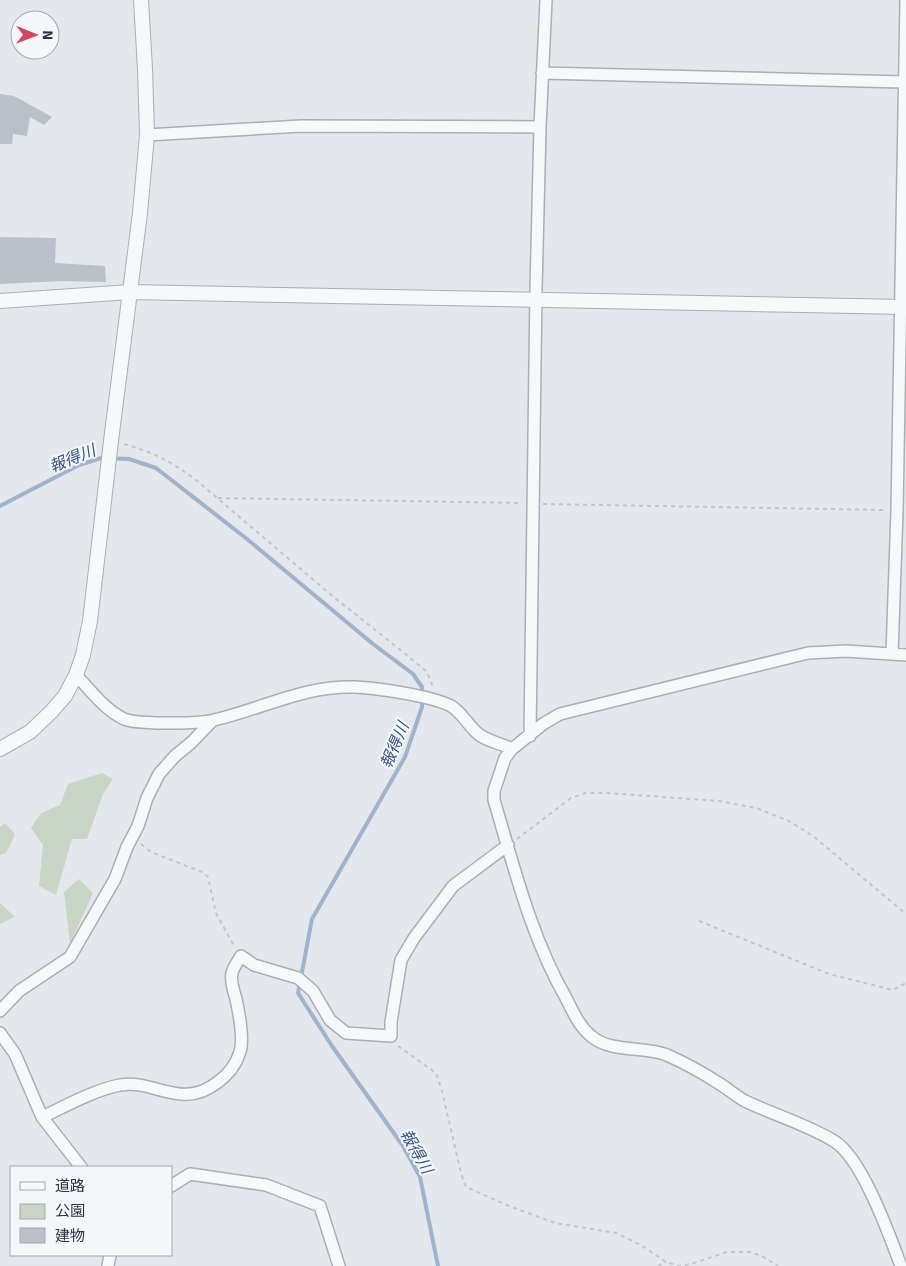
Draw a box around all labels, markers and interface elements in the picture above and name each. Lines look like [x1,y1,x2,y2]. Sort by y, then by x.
north arrow [10,10,60,60]
text: N [39,30,56,40]
water label: 報得川 [46,440,100,477]
water label: 報得川 [376,718,414,771]
water label: 報得川 [396,1126,437,1179]
legend [10,1166,172,1256]
text: 道路 [55,1177,85,1195]
text: 公園 [55,1202,85,1220]
text: 建物 [55,1227,85,1245]

